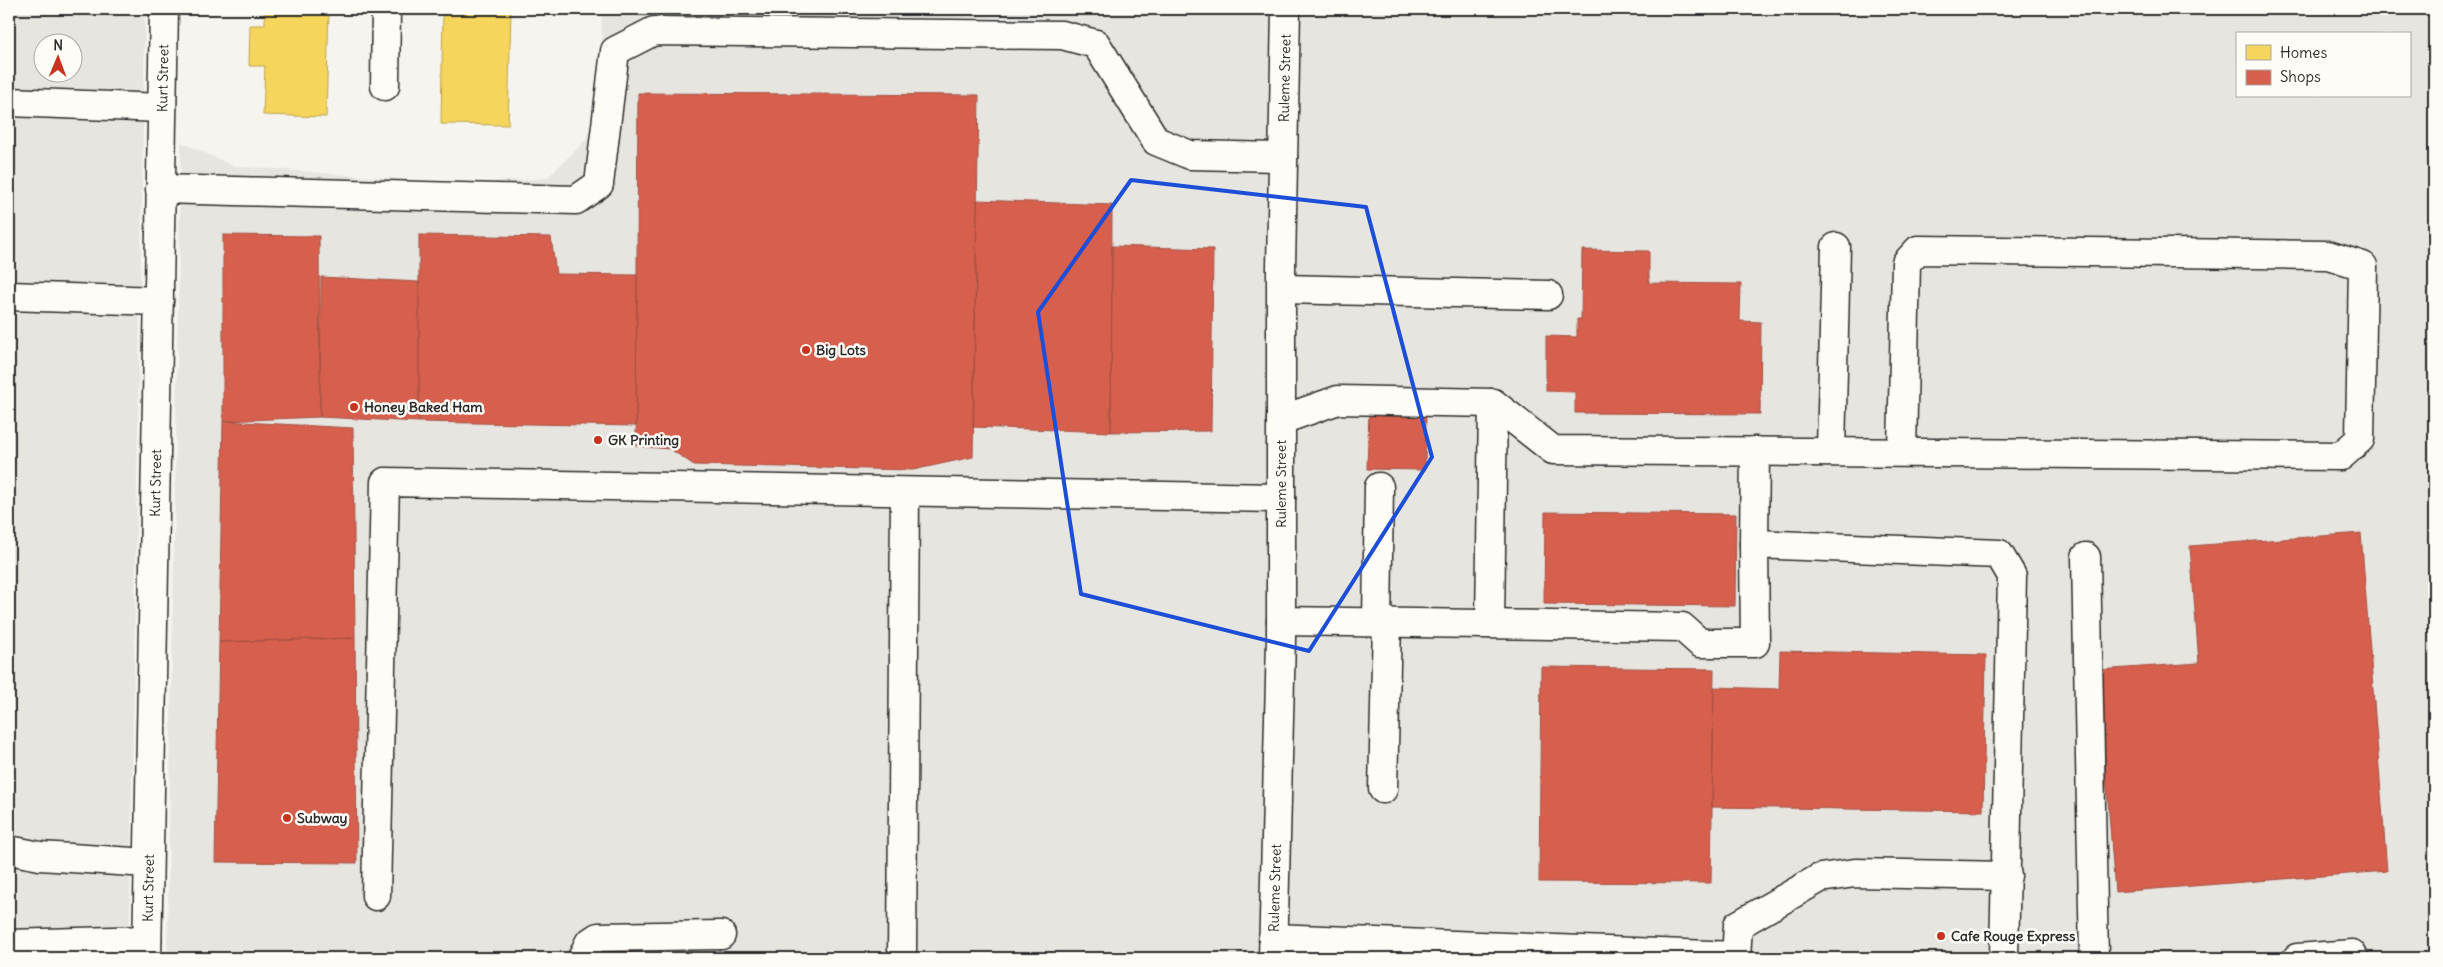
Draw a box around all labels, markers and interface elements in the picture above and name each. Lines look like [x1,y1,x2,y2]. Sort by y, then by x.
north arrow [32,32,82,82]
legend [2236,32,2410,98]
street label: Ruleme Street [1275,34,1295,122]
text: N [53,36,63,54]
text: Homes [2280,43,2327,62]
street label: Kurt Street [153,44,172,112]
text: Shops [2280,67,2321,86]
place label: Big Lots [816,341,866,359]
marker: Big Lots [800,344,812,356]
place label: Honey Baked Ham [364,398,483,416]
marker: Honey Baked Ham [348,401,360,413]
place label: GK Printing [608,431,679,449]
marker: GK Printing [592,434,604,446]
street label: Ruleme Street [1272,440,1290,528]
street label: Kurt Street [146,449,165,517]
place label: Subway [297,809,348,827]
marker: Subway [281,812,293,824]
street label: Ruleme Street [1265,843,1285,932]
street label: Kurt Street [139,854,158,922]
place label: Cafe Rouge Express [1951,927,2076,945]
marker: Cafe Rouge Express [1935,930,1947,942]

